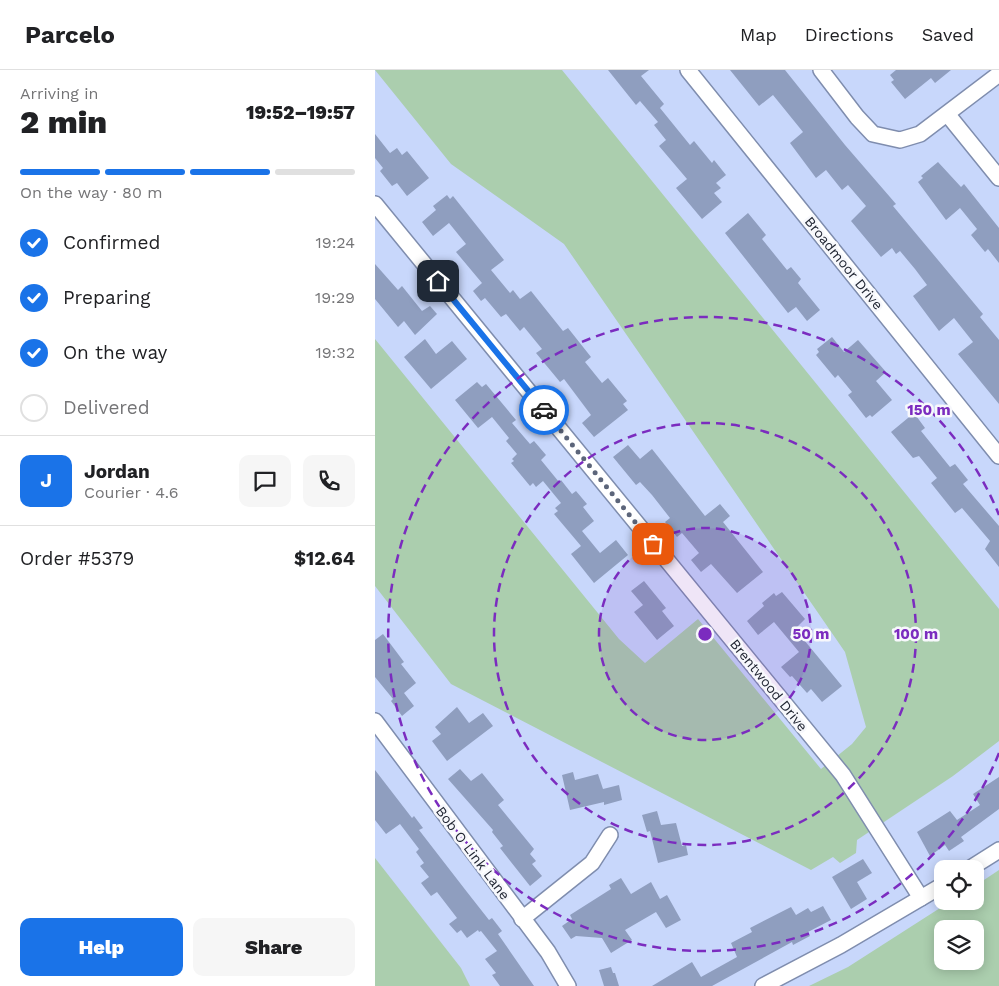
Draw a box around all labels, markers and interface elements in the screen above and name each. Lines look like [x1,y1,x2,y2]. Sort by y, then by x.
text: Parcelo [25,21,115,49]
text: Map [740,24,777,45]
text: Directions [805,24,894,45]
text: Saved [922,24,974,45]
text: Arriving in [20,84,98,103]
text: 19:52–19:57 [246,101,355,124]
text: 2 min [20,103,107,141]
text: On the way · 80 m [20,183,163,202]
street label: Broadmoor Drive [802,213,886,313]
icon: check [20,229,48,257]
text: Confirmed [63,231,160,254]
text: 19:24 [316,233,355,252]
pin [417,260,459,302]
icon: home [424,267,452,295]
icon: check [20,284,48,312]
text: Preparing [63,286,150,309]
text: 19:29 [315,288,355,307]
icon: check [20,339,48,367]
text: On the way [63,341,167,364]
text: 19:32 [315,343,355,362]
courier [519,385,569,435]
text: Delivered [63,396,150,419]
icon: car [530,396,558,424]
text: 150 m [907,401,951,419]
button: chat [239,455,291,507]
button: phone [303,455,355,507]
text: Jordan [84,460,150,483]
text: J [40,469,52,492]
text: Courier · 4.6 [84,483,179,502]
pin [632,523,674,565]
icon: bag [639,530,667,558]
text: Order #5379 [20,547,134,570]
text: $12.64 [294,547,355,570]
centre of rings [696,625,714,643]
text: 50 m [793,625,829,643]
text: 100 m [894,625,938,643]
street label: Brentwood Drive [727,636,811,734]
street label: Bob O Link Lane [433,803,513,903]
map controls [934,860,984,970]
button: locate [934,860,984,910]
button: Help [20,918,183,976]
button: Share [193,918,355,976]
button: layers [934,920,984,970]

